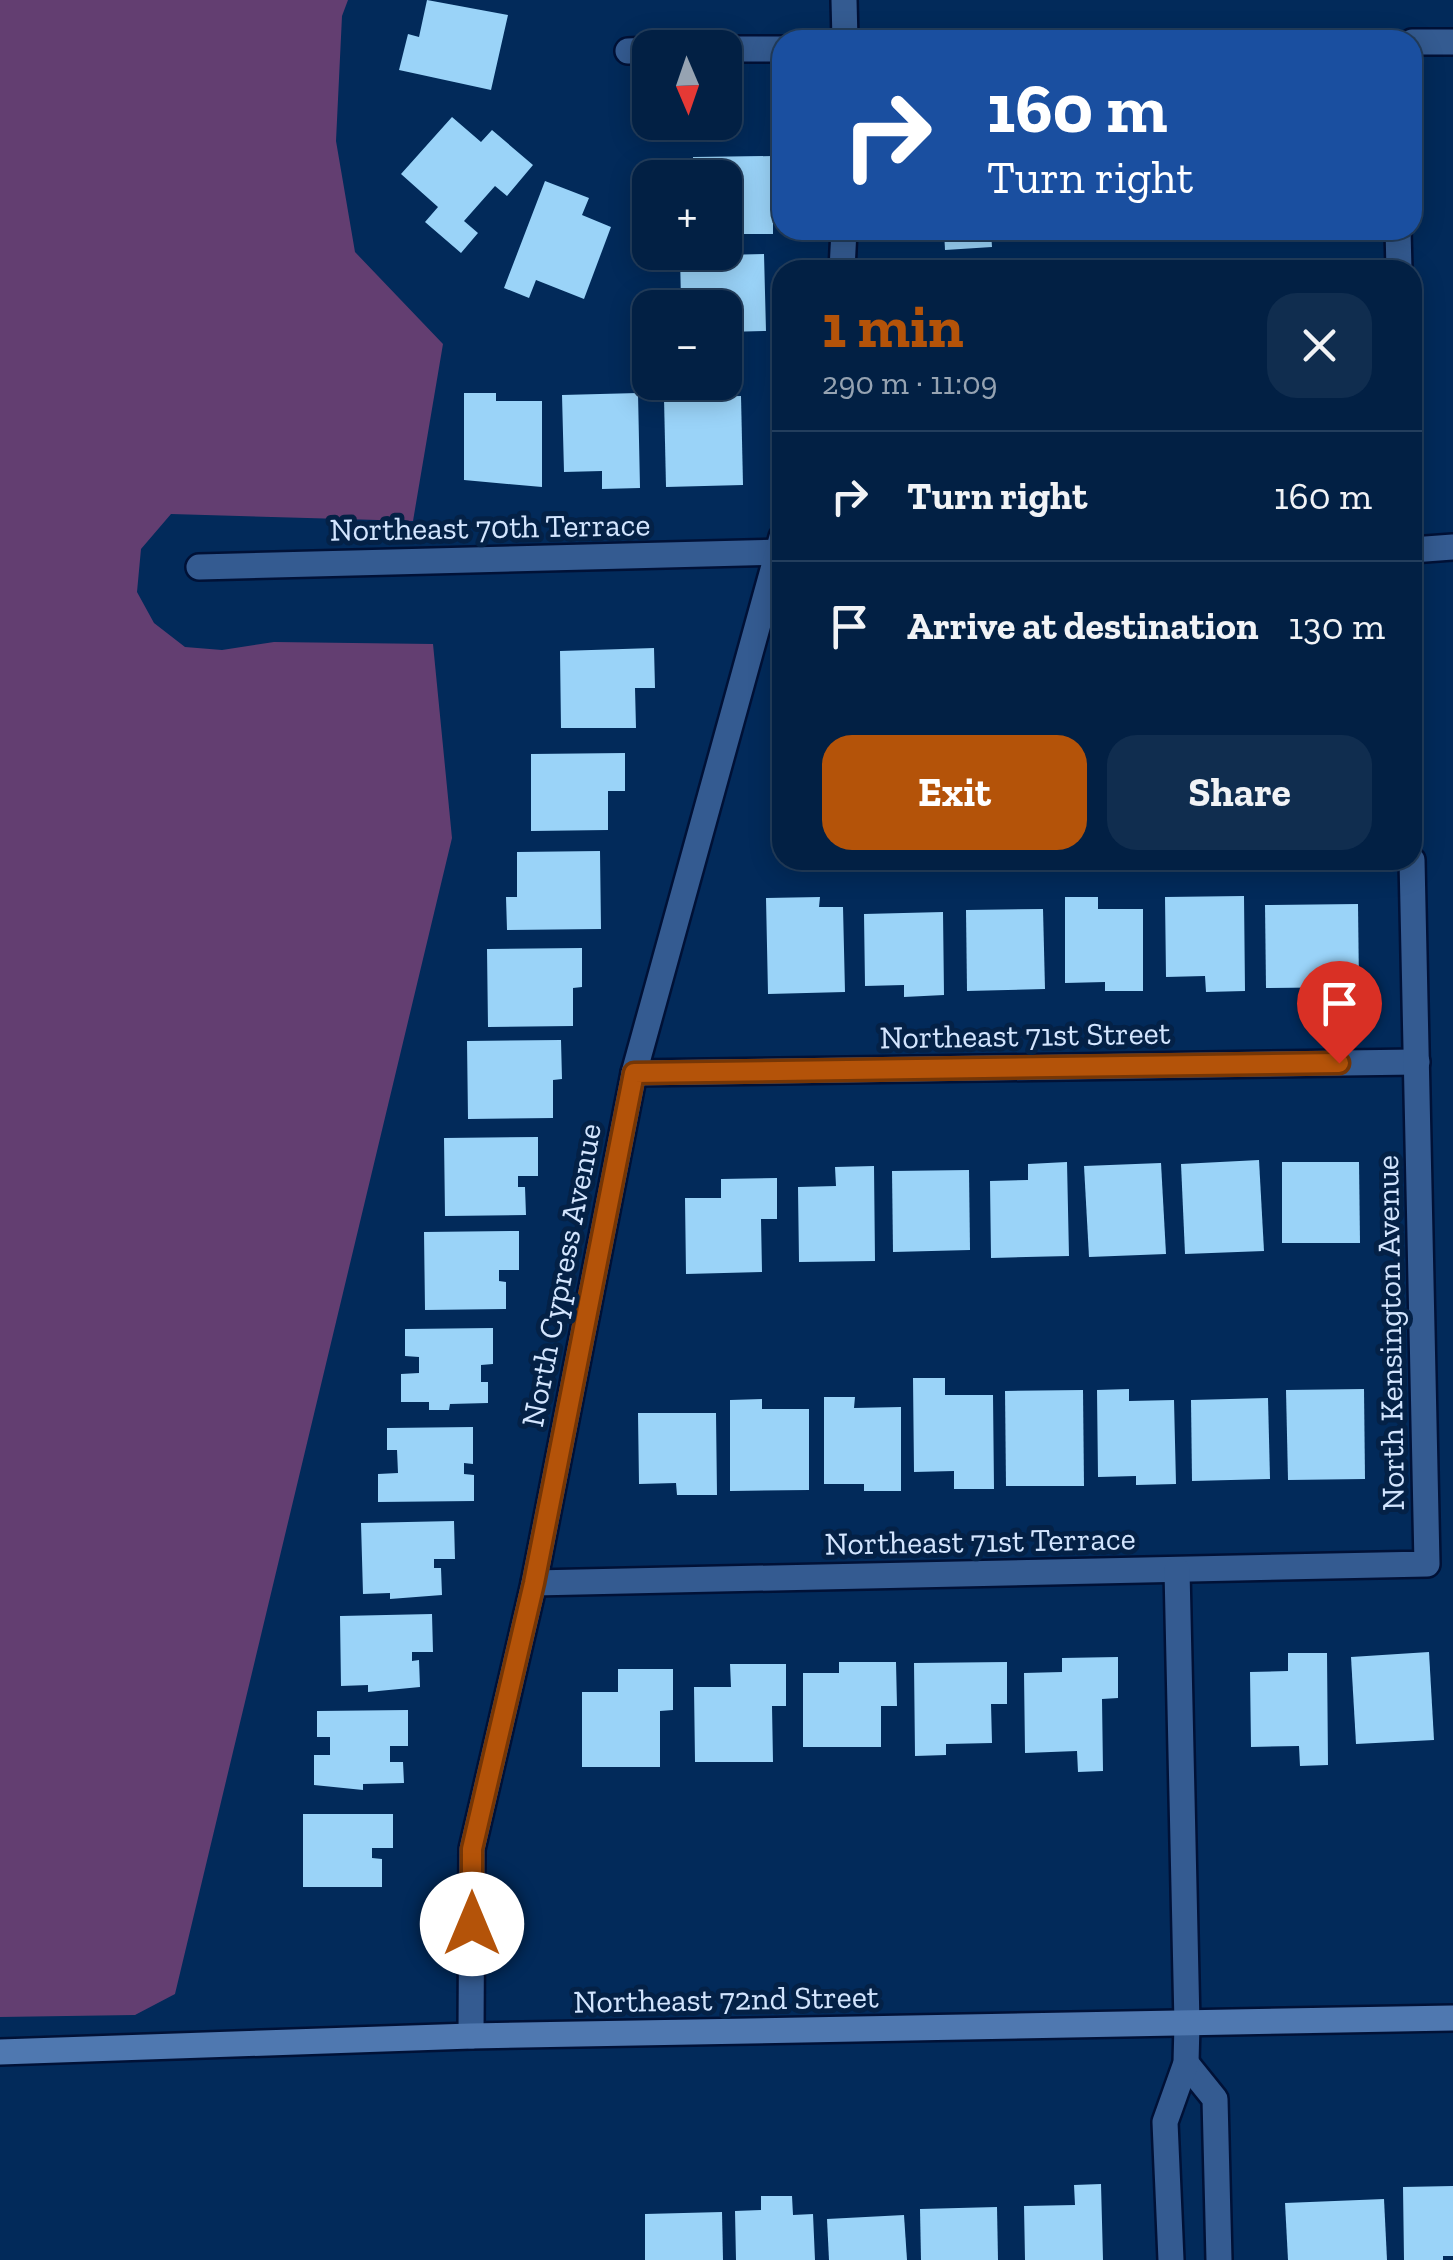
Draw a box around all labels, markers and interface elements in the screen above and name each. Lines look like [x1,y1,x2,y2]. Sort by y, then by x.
north arrow [632,30,742,140]
map controls [632,30,742,400]
text: 160 m [987,66,1168,150]
icon: right [822,70,952,200]
text: Turn right [987,151,1193,205]
button: + [632,160,742,270]
button: − [632,290,742,400]
text: 1 min [822,290,964,362]
button: close [1267,293,1372,398]
text: 290 m · 11:09 [822,364,998,402]
icon: right [822,469,877,524]
text: Turn right [907,473,1087,519]
text: 160 m [1274,473,1372,519]
street label: Northeast 70th Terrace [329,505,651,549]
icon: arrive [822,599,877,654]
text: Arrive at destination [907,603,1258,649]
text: 130 m [1288,603,1385,649]
button: Exit [822,735,1087,850]
button: Share [1107,735,1372,850]
pin [1297,961,1382,1064]
icon: arrive [1312,976,1367,1031]
street label: Northeast 71st Street [879,1013,1171,1057]
street label: North Cypress Avenue [513,1120,609,1430]
street label: North Kensington Avenue [1368,1155,1412,1511]
street label: Northeast 71st Terrace [824,1519,1136,1563]
position arrow [420,1872,524,1976]
street label: Northeast 72nd Street [573,1977,879,2021]

